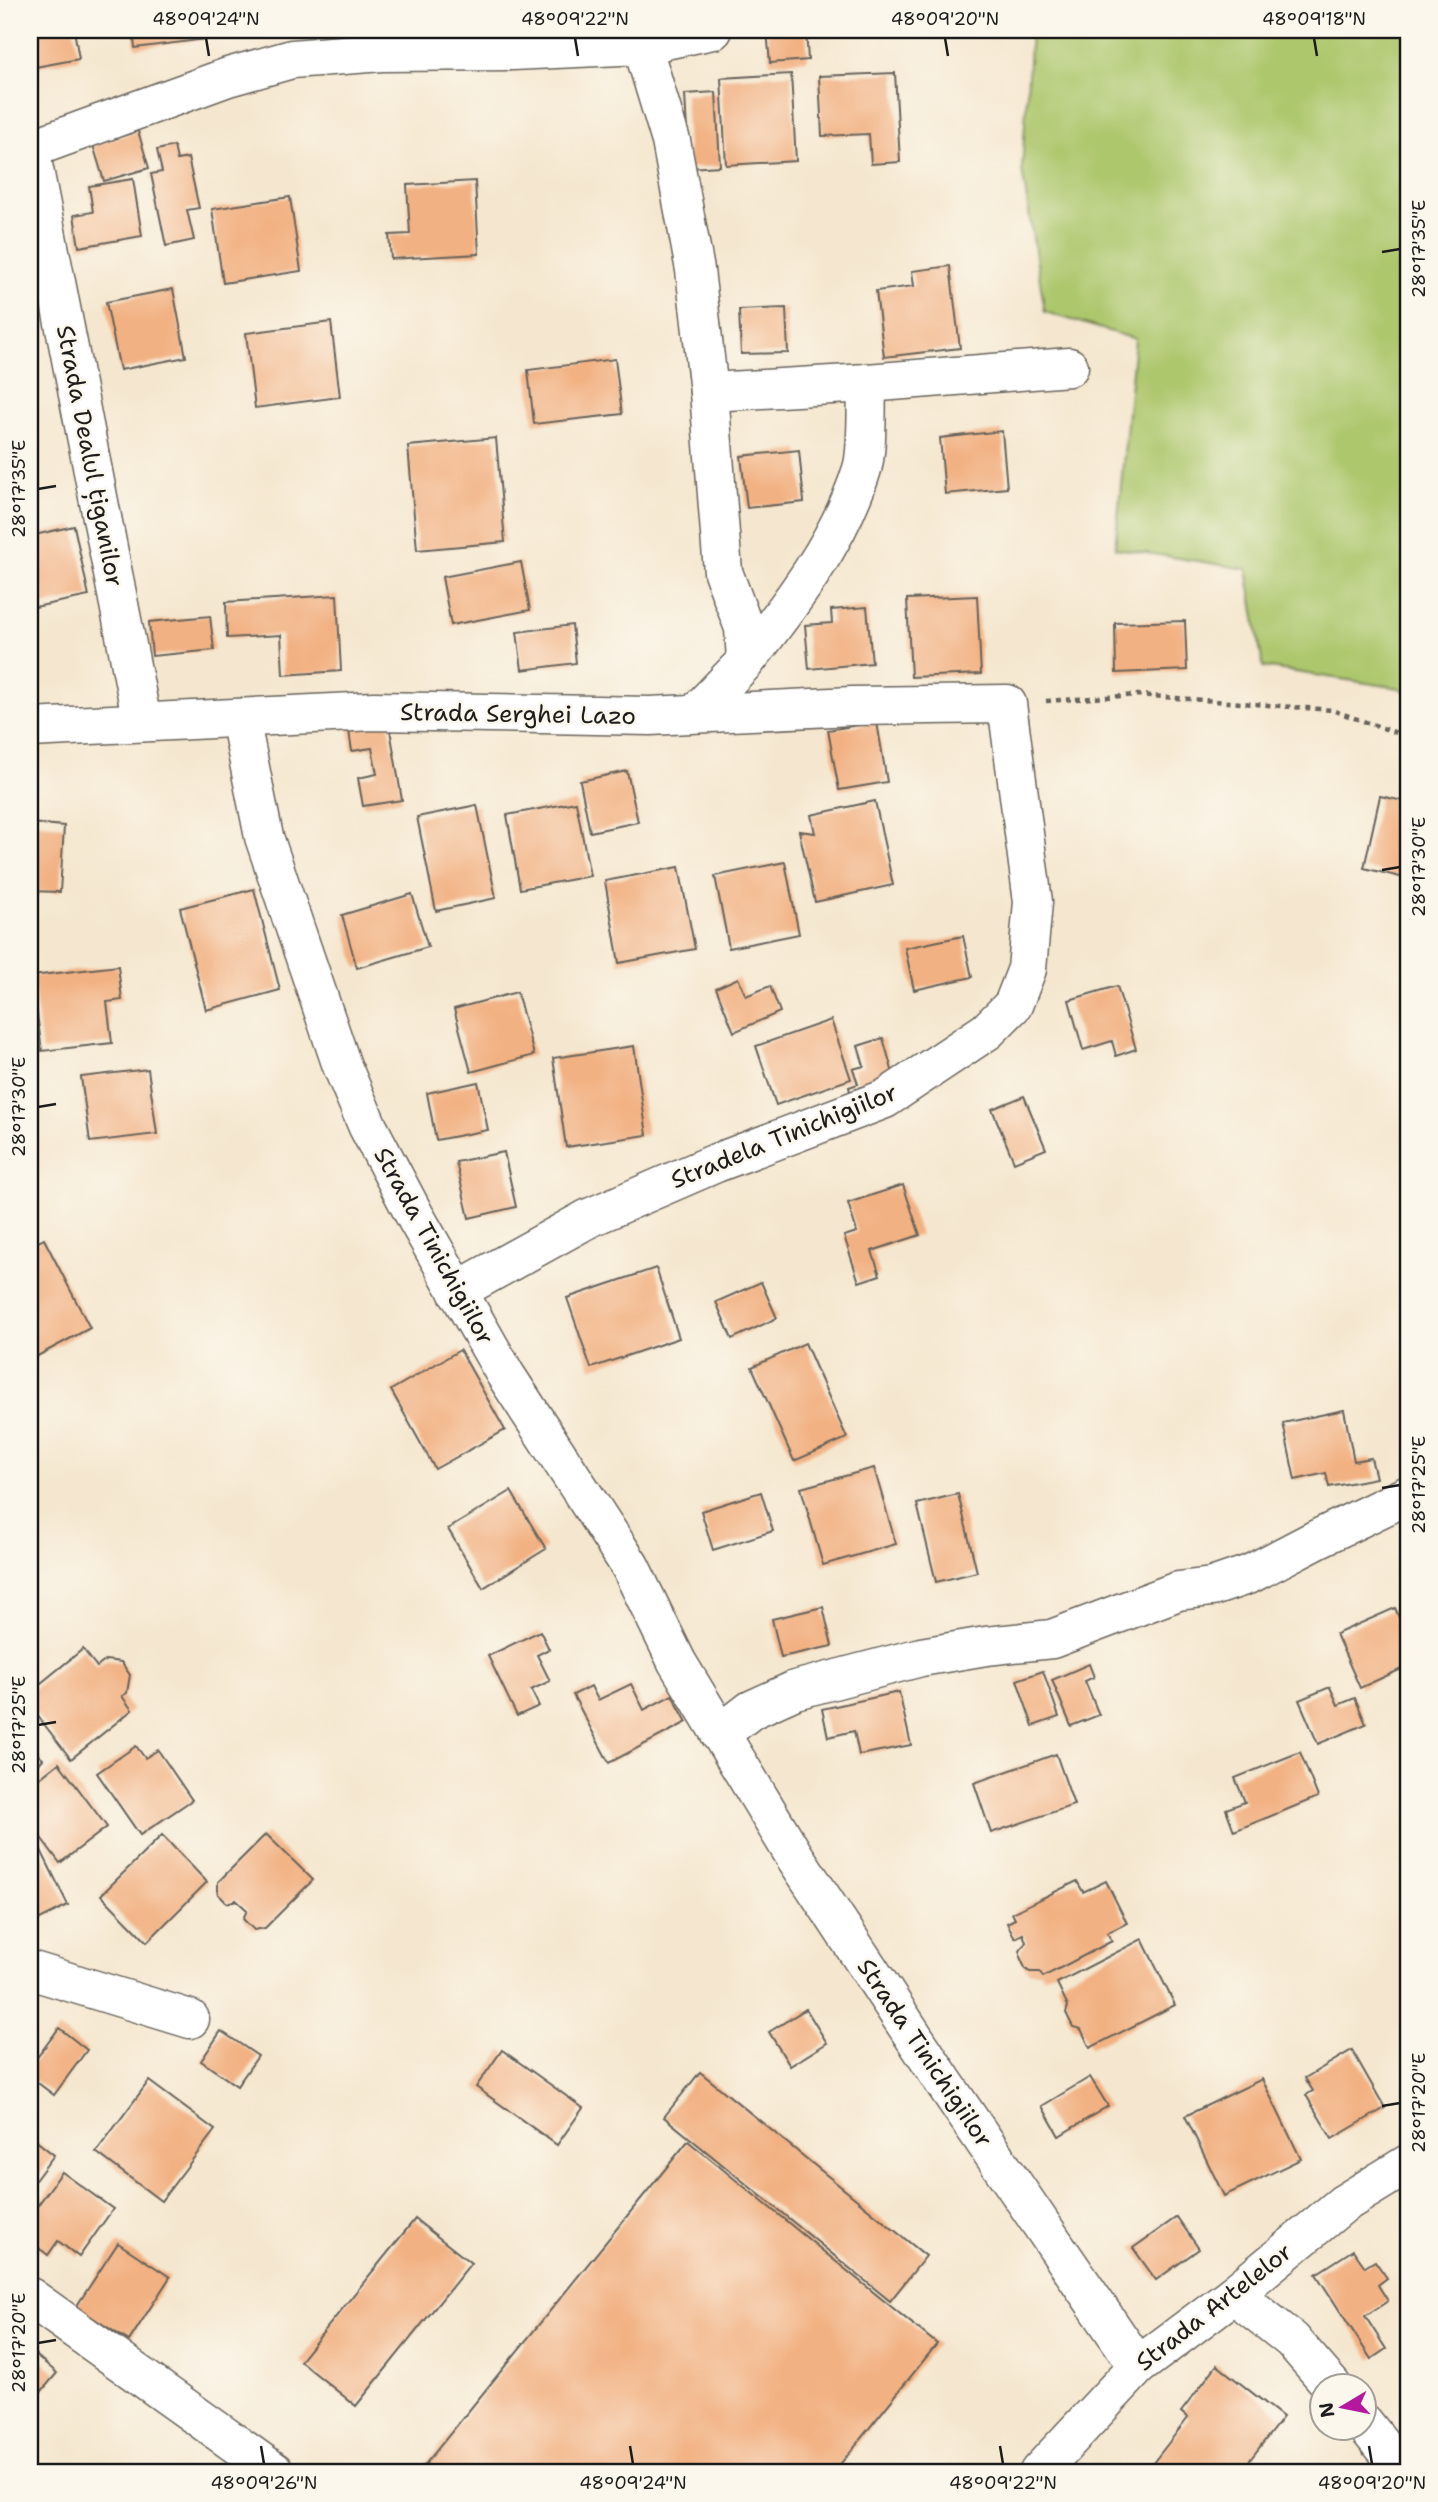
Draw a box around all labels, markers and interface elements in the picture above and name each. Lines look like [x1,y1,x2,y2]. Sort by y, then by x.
text: 48°09'24"N [152,7,260,31]
text: 48°09'22"N [521,7,629,31]
text: 48°09'20"N [891,7,999,31]
text: 48°09'18"N [1262,7,1366,31]
text: 28°17'35"E [1407,200,1431,298]
street label: Strada Dealul țiganilor [49,322,131,590]
text: 28°17'35"E [7,440,31,538]
street label: Strada Serghei Lazo [400,696,636,732]
text: 28°17'30"E [1407,817,1431,917]
text: 28°17'30"E [7,1057,31,1157]
street label: Stradela Tinichigiilor [666,1076,902,1196]
street label: Strada Tinichigiilor [366,1142,502,1350]
text: 28°17'25"E [1407,1436,1431,1534]
text: 28°17'25"E [7,1676,31,1774]
street label: Strada Tinichigiilor [850,1952,1000,2154]
text: 28°17'20"E [1407,2053,1431,2153]
street label: Strada Artelelor [1129,2236,1299,2378]
text: 28°17'20"E [7,2293,31,2393]
north arrow [1308,2372,1378,2442]
text: N [1313,2400,1340,2419]
text: 48°09'26"N [210,2471,318,2495]
text: 48°09'24"N [579,2471,687,2495]
text: 48°09'22"N [949,2471,1057,2495]
text: 48°09'20"N [1318,2471,1426,2495]

